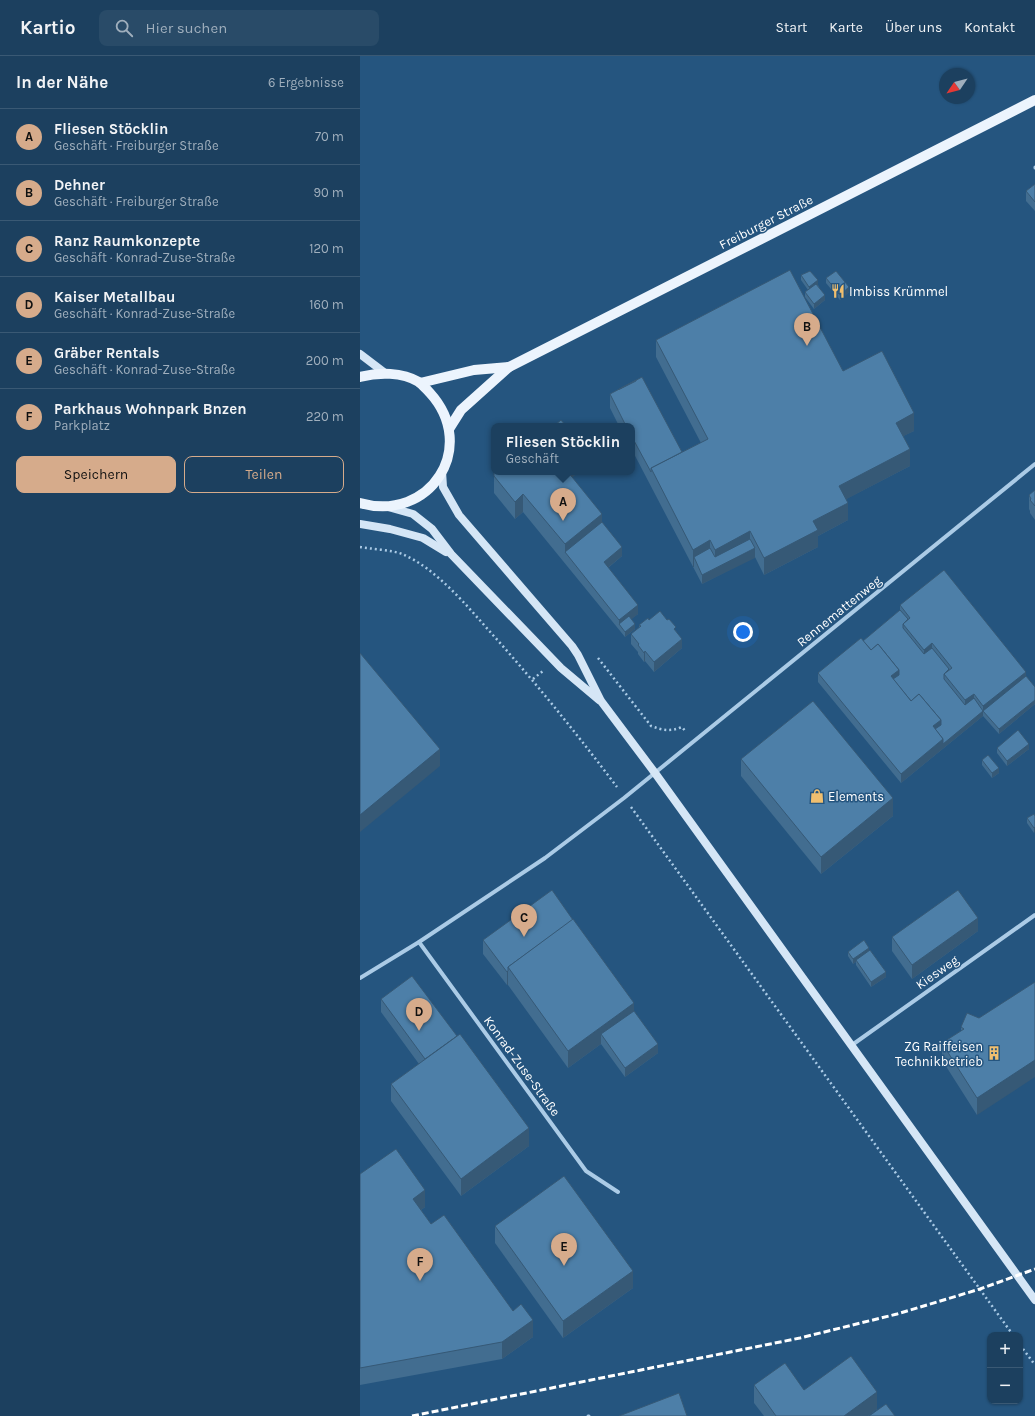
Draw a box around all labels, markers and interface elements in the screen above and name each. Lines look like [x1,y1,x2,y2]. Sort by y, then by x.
search box [99,10,379,46]
text: Kartio [20,17,75,39]
icon: search [113,17,135,39]
text: Hier suchen [145,19,227,37]
text: Start [775,19,807,36]
text: Karte [829,19,863,36]
text: Über uns [885,19,942,36]
text: Kontakt [964,19,1015,36]
north arrow [939,68,975,104]
text: In der Nähe [16,72,108,92]
text: 6 Ergebnisse [268,75,344,90]
text: Fliesen Stöcklin [54,120,168,138]
text: A [25,129,33,144]
text: 70 m [315,129,344,144]
text: Geschäft · Freiburger Straße [54,138,219,153]
text: Dehner [54,176,105,194]
text: B [25,185,33,200]
text: 90 m [313,185,344,200]
street label: Freiburger Straße [717,192,816,252]
text: Geschäft · Freiburger Straße [54,194,219,209]
text: Ranz Raumkonzepte [54,232,200,250]
text: C [25,241,33,256]
text: 120 m [309,241,344,256]
text: Geschäft · Konrad-Zuse-Straße [54,250,235,265]
restaurant icon: Imbiss Krümmel [830,283,846,299]
place label: Imbiss Krümmel [849,284,948,299]
text: Kaiser Metallbau [54,288,175,306]
text: D [25,297,33,312]
text: 160 m [309,297,344,312]
text: Geschäft · Konrad-Zuse-Straße [54,306,235,321]
pin: B [794,313,820,346]
text: Gräber Rentals [54,344,160,362]
text: E [25,353,33,368]
text: 200 m [306,353,344,368]
text: Geschäft · Konrad-Zuse-Straße [54,362,235,377]
text: Parkhaus Wohnpark Bnzen [54,400,247,418]
text: F [25,409,33,424]
text: 220 m [306,409,344,424]
text: Parkplatz [54,418,110,433]
popup [491,423,635,475]
text: Fliesen Stöcklin [506,433,620,451]
text: Geschäft [506,451,559,466]
button: Speichern [16,456,176,493]
button: Teilen [184,456,344,493]
pin: A [550,488,576,521]
street label: Rennemattenweg [794,572,885,650]
your location [733,622,753,642]
shop icon: Elements [809,788,825,804]
place label: Elements [828,789,884,804]
pin: C [511,904,537,937]
street label: Kiesweg [913,952,962,992]
pin: D [406,998,432,1031]
street label: Konrad-Zuse-Straße [481,1013,563,1119]
place label: ZG Raiffeisen Technikbetrieb [895,1039,983,1069]
building icon: ZG Raiffeisen Technikbetrieb [986,1045,1002,1061]
pin: E [551,1233,577,1266]
pin: F [407,1248,433,1281]
map controls [987,1332,1023,1404]
button: + [987,1332,1023,1368]
button: − [987,1368,1023,1404]

